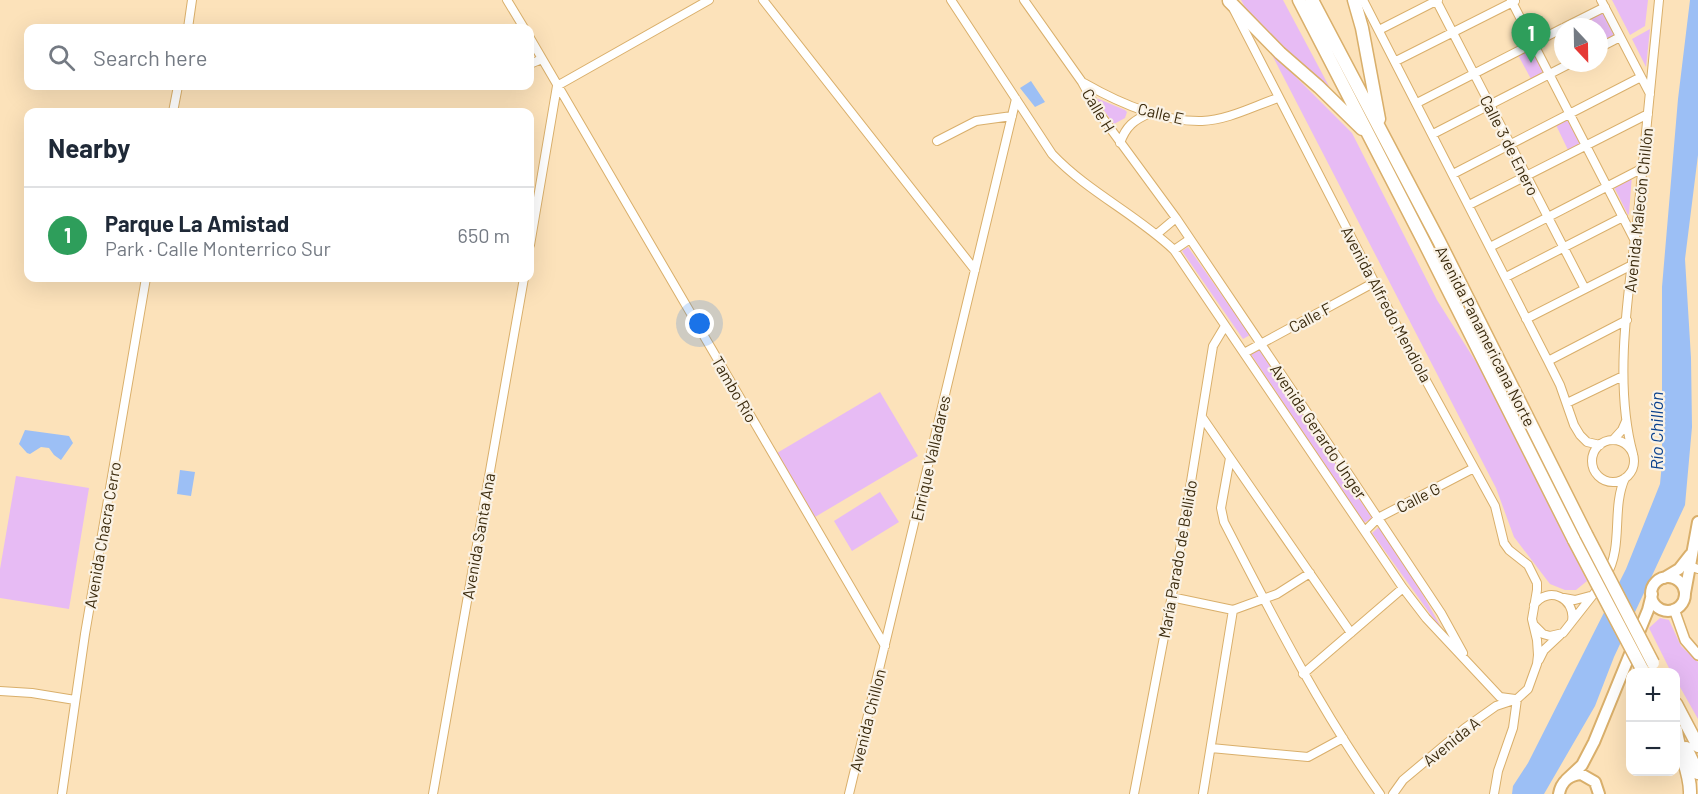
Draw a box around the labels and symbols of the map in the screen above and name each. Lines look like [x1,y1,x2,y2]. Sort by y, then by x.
pin: 1 [1512,14,1550,63]
north arrow [1554,18,1608,72]
street label: Calle H [1079,85,1119,135]
street label: Calle 3 de Enero [1477,92,1543,198]
street label: Calle E [1136,99,1186,127]
street label: Avenida Malecón Chillón [1620,127,1656,293]
street label: Avenida Alfredo Mendiola [1338,223,1436,385]
street label: Avenida Panamericana Norte [1432,243,1540,429]
street label: Calle F [1285,298,1335,336]
your location [685,309,714,338]
street label: Tambo Rio [708,352,762,426]
street label: Avenida Gerardo Unger [1267,360,1371,502]
water label: Río Chillón [1645,392,1667,470]
street label: Enrique Valladares [906,393,954,523]
street label: Avenida Chacra Cerro [80,460,124,610]
street label: Avenida Santa Ana [458,471,498,601]
street label: María Parado de Bellido [1154,478,1200,640]
street label: Calle G [1393,478,1443,516]
street label: Avenida Chillon [845,667,889,773]
street label: Avenida A [1419,712,1483,770]

